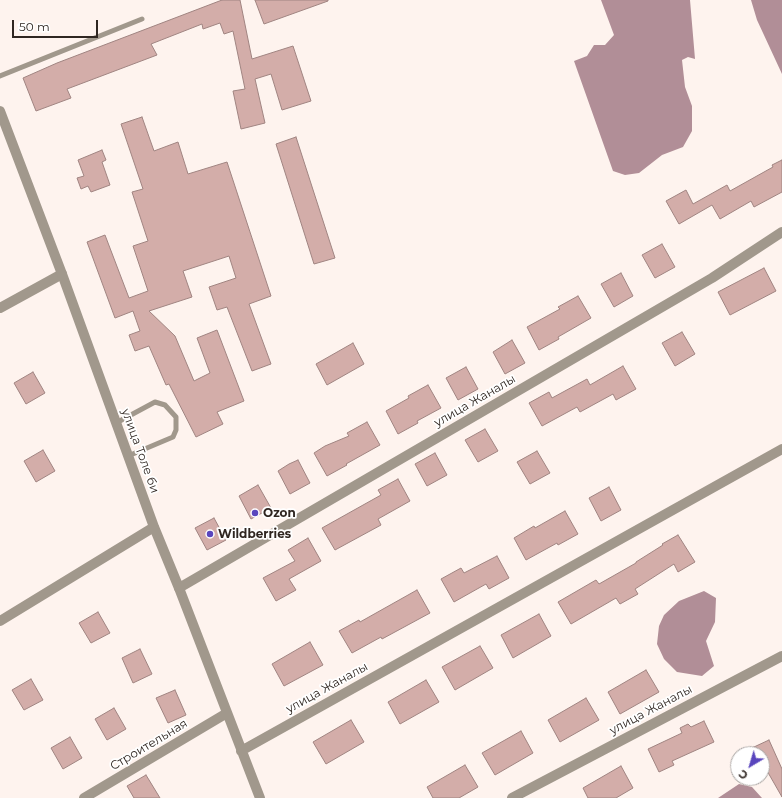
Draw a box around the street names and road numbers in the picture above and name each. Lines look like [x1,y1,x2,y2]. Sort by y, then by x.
street label: улица Жаналы [432,372,518,430]
street label: улица Толе би [118,407,162,495]
street label: улица Жаналы [283,659,371,717]
street label: улица Жаналы [607,682,695,738]
street label: Строительная [108,716,190,774]

